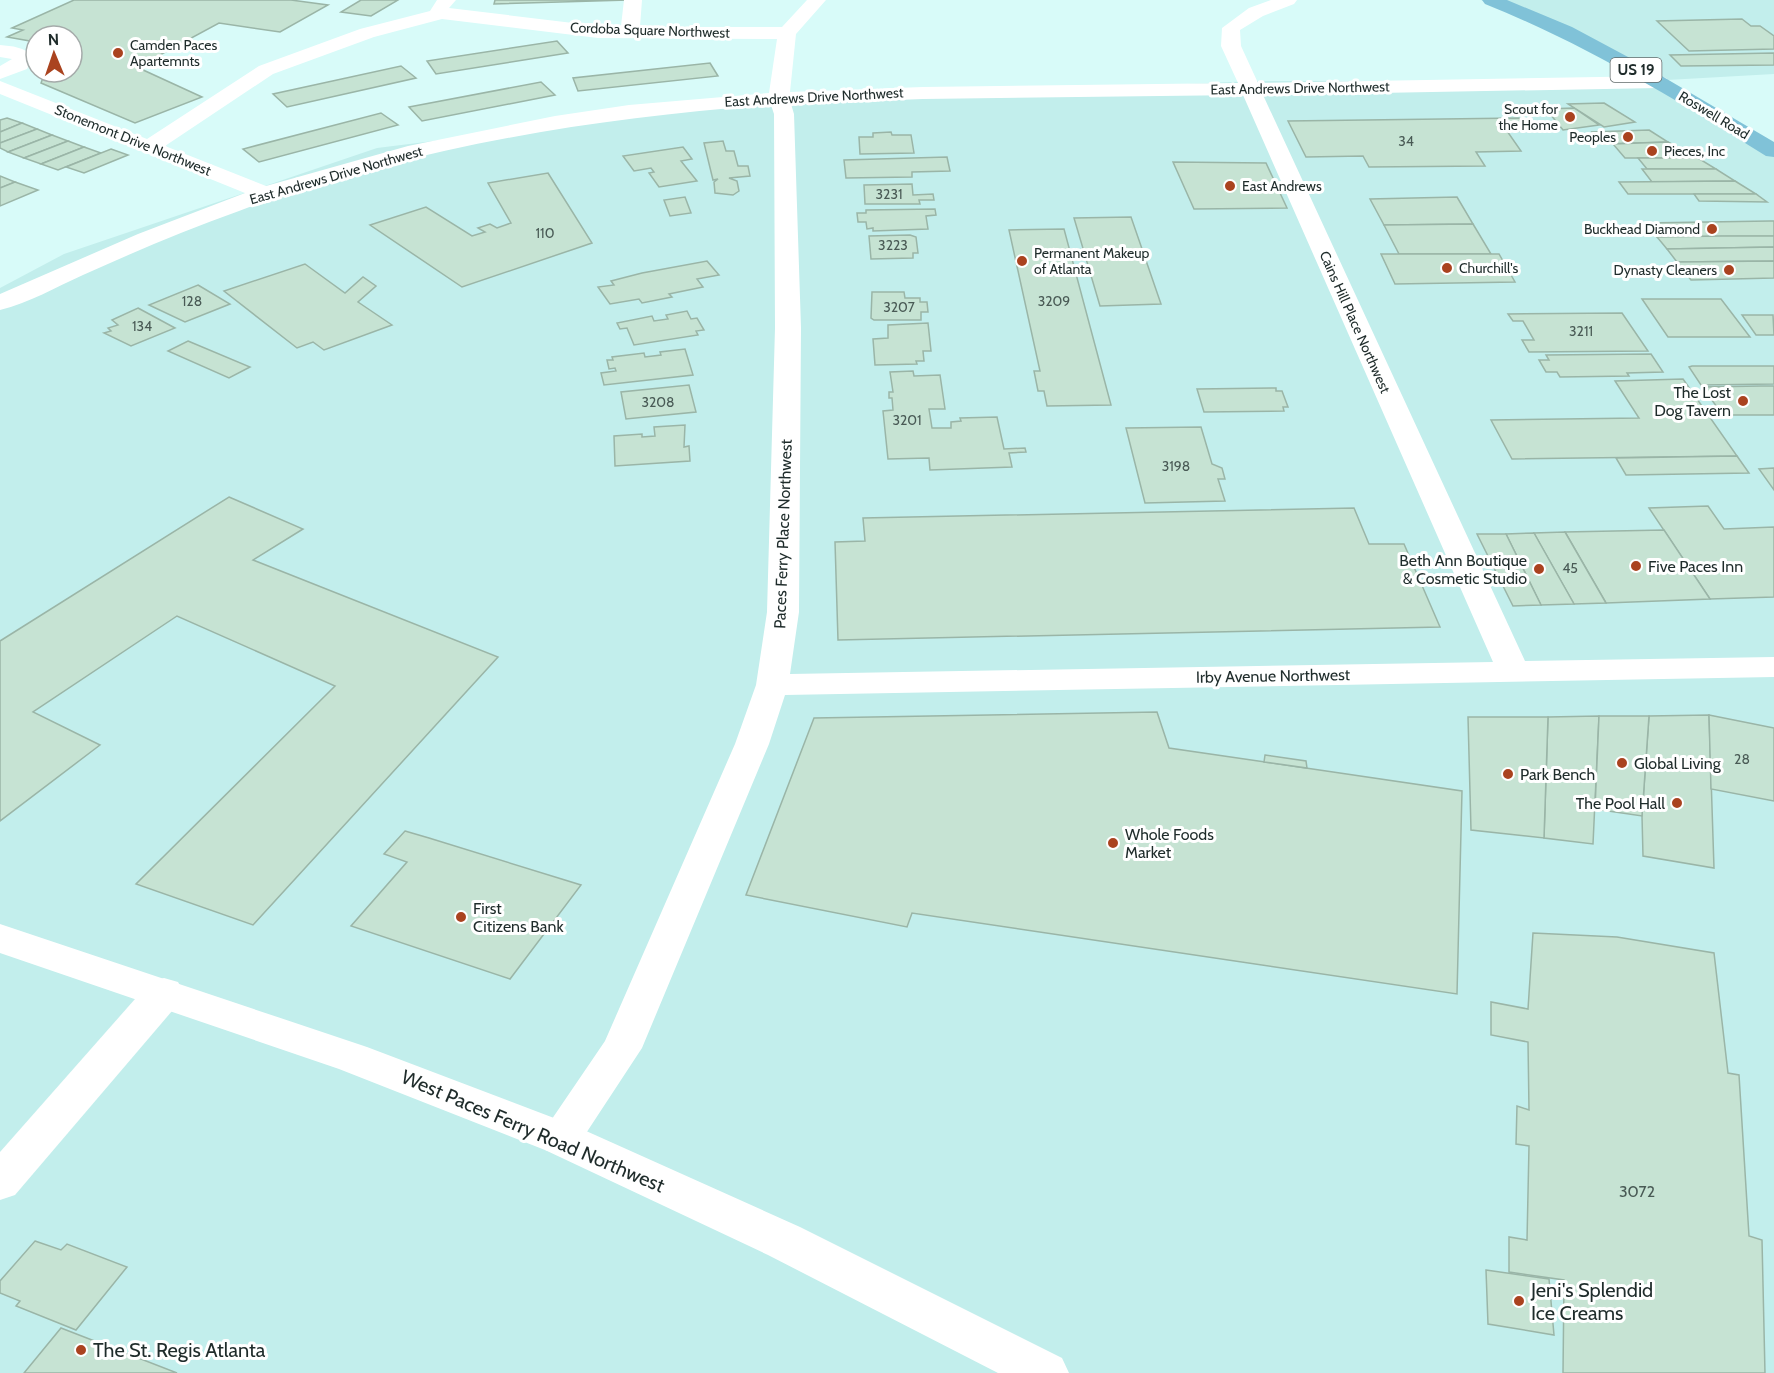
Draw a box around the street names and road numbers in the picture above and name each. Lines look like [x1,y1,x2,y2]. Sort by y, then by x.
street label: Cordoba Square Northwest [570,18,730,42]
road number: US 19 [1610,58,1662,82]
street label: East Andrews Drive Northwest [1210,77,1390,99]
street label: East Andrews Drive Northwest [724,83,904,111]
street label: Roswell Road [1675,87,1753,143]
street label: Stonemont Drive Northwest [52,100,214,180]
street label: East Andrews Drive Northwest [247,142,425,208]
street label: Cains Hill Place Northwest [1315,248,1395,396]
street label: Paces Ferry Place Northwest [770,438,796,629]
street label: Irby Avenue Northwest [1196,665,1351,687]
street label: West Paces Ferry Road Northwest [398,1065,669,1198]

